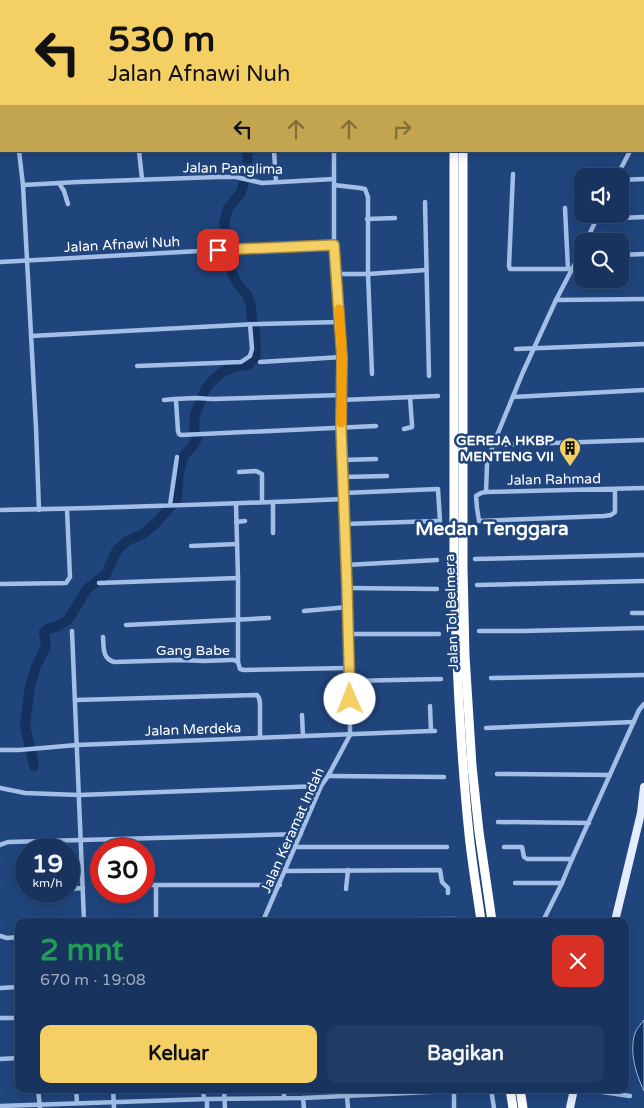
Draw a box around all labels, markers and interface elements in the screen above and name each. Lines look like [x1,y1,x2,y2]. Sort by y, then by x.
text: 530 m [108,19,215,61]
icon: left [25,20,90,85]
text: Jalan Afnawi Nuh [108,61,290,87]
icon: left [229,115,257,143]
icon: ahead [282,115,310,143]
icon: ahead [335,115,363,143]
icon: right [388,115,416,143]
street label: Jalan Panglima [183,159,283,178]
map controls [574,168,629,288]
button: sound [574,168,629,223]
pin [197,229,239,271]
street label: Jalan Afnawi Nuh [64,233,180,256]
button: search [574,233,629,288]
icon: arrive [204,236,232,264]
place label: GEREJA HKBP MENTENG VII [456,432,555,465]
building icon: GEREJA HKBP MENTENG VII [558,436,582,467]
street label: Jalan Rahmad [507,470,601,489]
district label: Medan Tenggara [415,518,569,541]
street label: Jalan Tol Belmera [441,554,462,670]
street label: Gang Babe [156,642,230,659]
position arrow [323,672,375,724]
street label: Jalan Merdeka [145,719,242,740]
street label: Jalan Keramat Indah [257,765,328,896]
speed limit sign: 30 [90,838,155,903]
text: 19 [32,849,63,879]
text: km/h [32,876,63,890]
text: 2 mnt [40,932,124,969]
button: close [552,935,604,987]
text: 670 m · 19:08 [40,970,146,990]
button: Keluar [40,1025,317,1083]
button: Bagikan [327,1025,604,1083]

